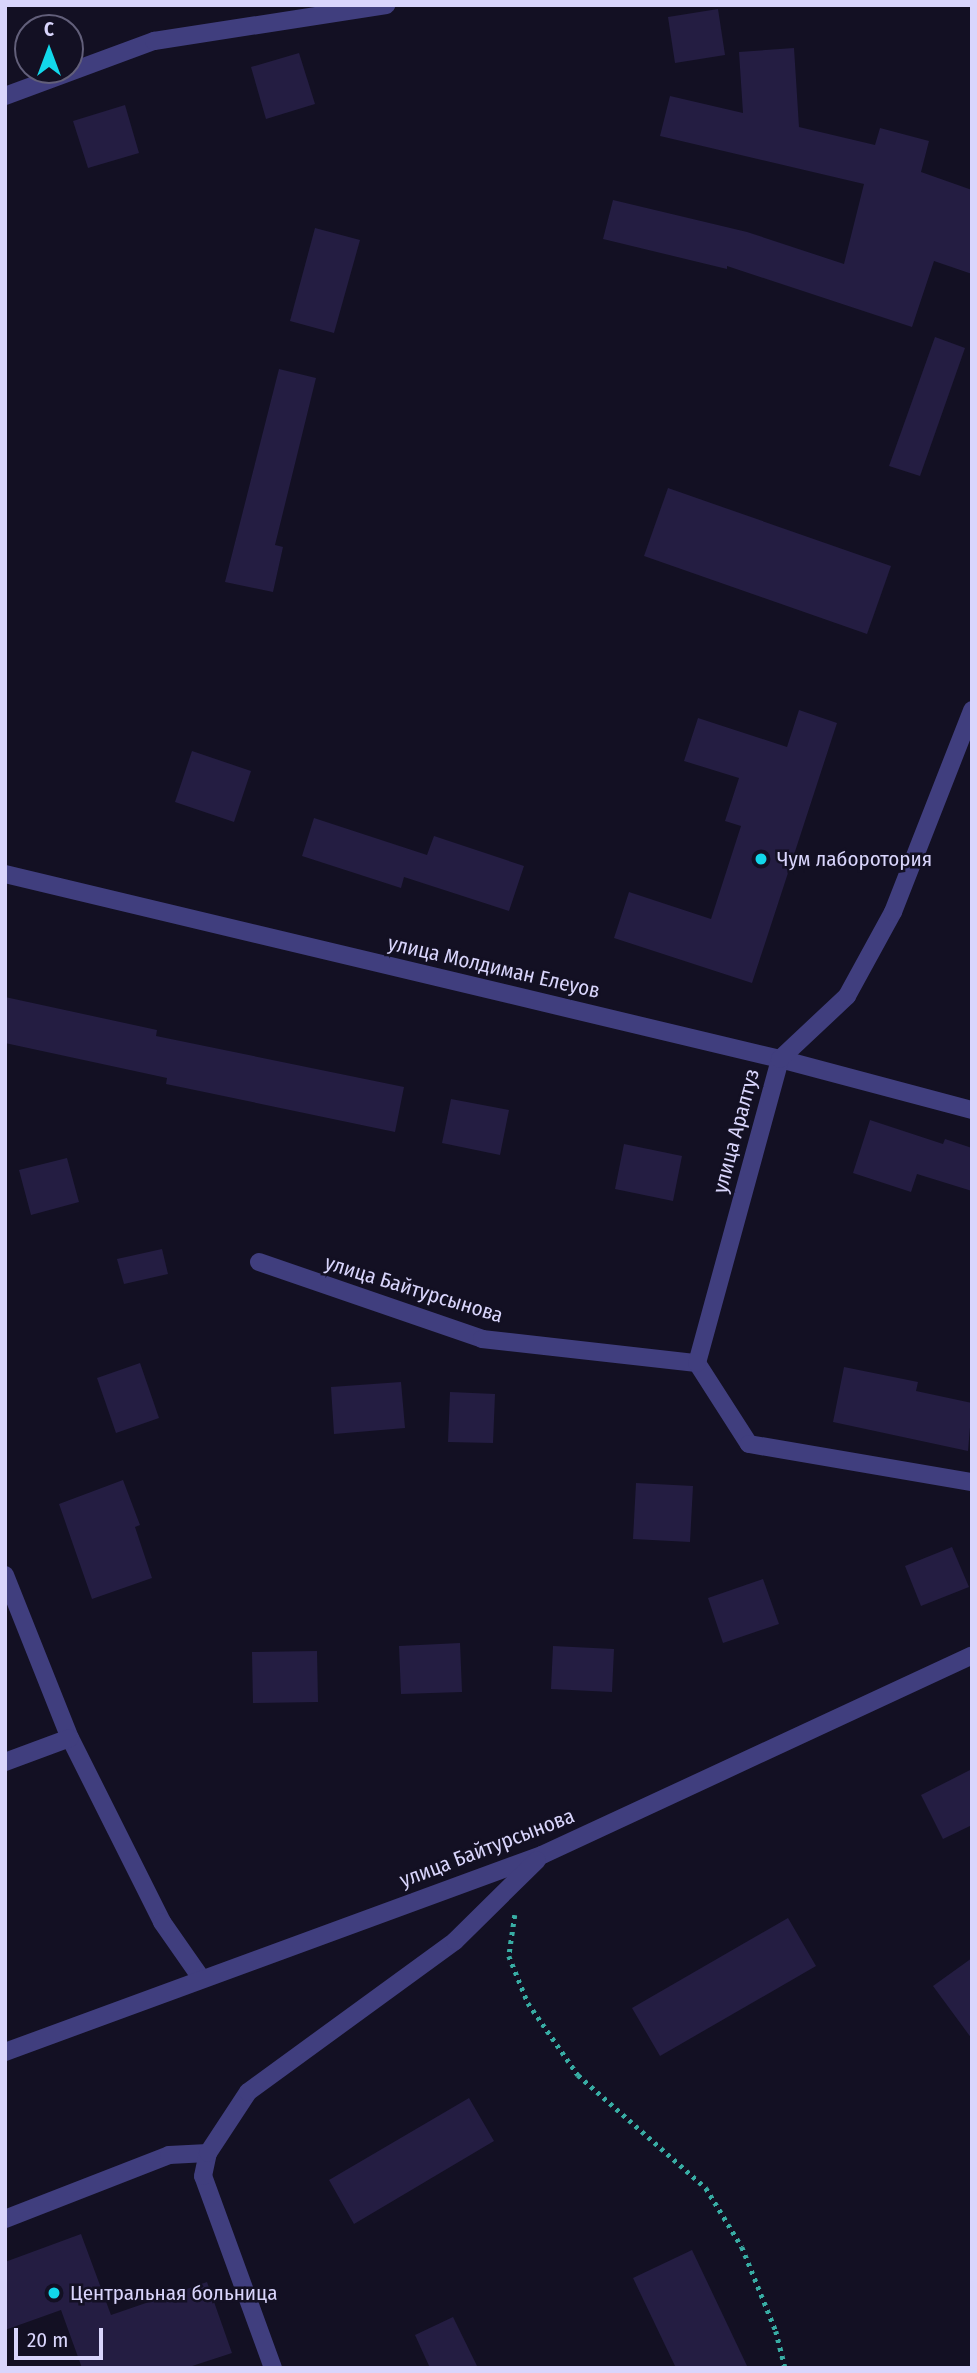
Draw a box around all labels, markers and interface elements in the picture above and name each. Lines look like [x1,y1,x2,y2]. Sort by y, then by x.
north arrow [14,14,84,84]
text: С [44,18,54,41]
place label: Чум лаборотория [777,846,932,872]
marker: Чум лаборотория [751,849,771,869]
street label: улица Молдиман Елеуов [385,930,603,1004]
street label: улица Аралтуз [707,1066,765,1196]
street label: улица Байтурсынова [322,1250,506,1328]
street label: улица Байтурсынова [396,1803,578,1893]
place label: Центральная больница [70,2280,278,2306]
marker: Центральная больница [44,2283,64,2303]
scale bar [18,2314,107,2358]
text: 20 m [27,2327,68,2353]

